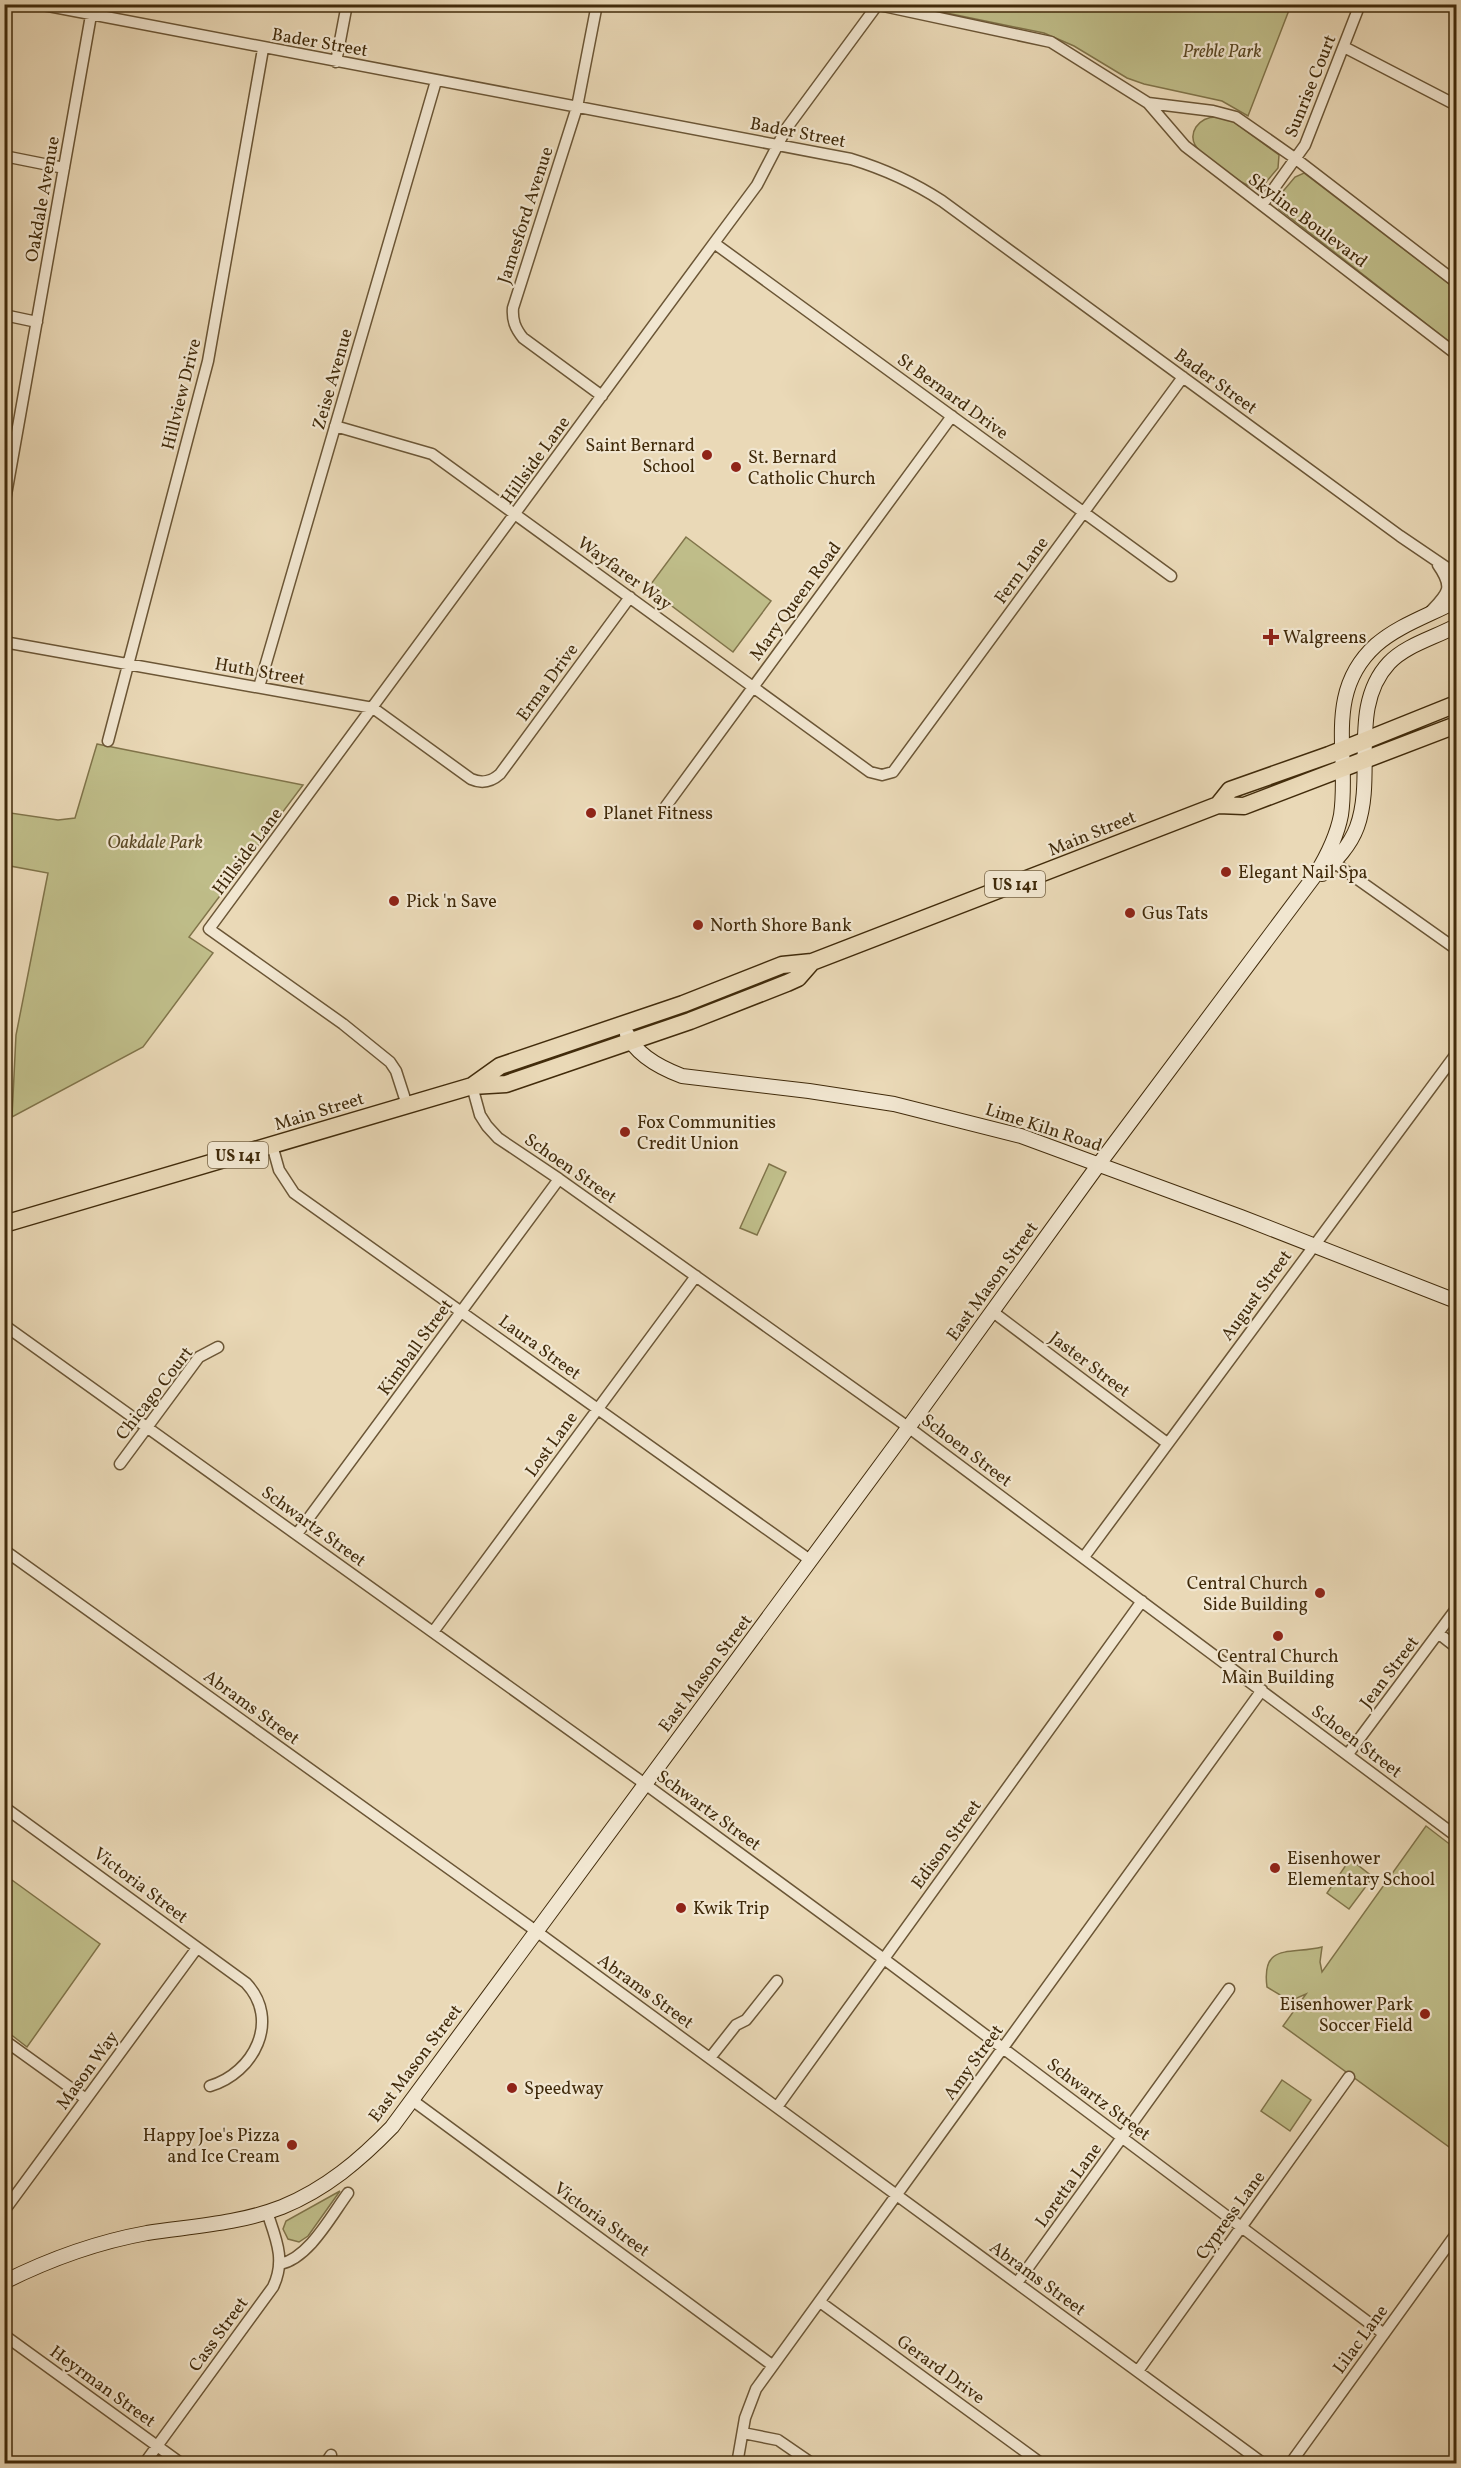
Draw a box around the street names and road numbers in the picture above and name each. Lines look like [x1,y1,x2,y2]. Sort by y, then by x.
street label: Bader Street [270,23,370,64]
street label: Sunrise Court [1279,31,1343,142]
street label: Bader Street [748,112,848,155]
street label: Oakdale Avenue [20,134,67,264]
street label: Jamesford Avenue [492,144,560,287]
street label: Skyline Boulevard [1242,168,1372,275]
street label: Zeise Avenue [307,326,360,433]
street label: Hillview Drive [157,336,208,453]
street label: Bader Street [1168,344,1262,421]
street label: St Bernard Drive [891,348,1013,446]
street label: Hillside Lane [496,412,577,510]
street label: Wayfarer Way [572,531,677,617]
street label: Fern Lane [989,532,1055,610]
street label: Mary Queen Road [745,537,848,666]
street label: Erma Drive [511,639,585,727]
street label: Huth Street [212,652,307,693]
street label: Hillside Lane [207,803,289,901]
street label: Main Street [1045,805,1140,863]
road number: US 141 [985,871,1045,897]
street label: Main Street [271,1087,367,1138]
street label: Lime Kiln Road [982,1098,1105,1159]
street label: Schoen Street [519,1128,622,1210]
road number: US 141 [208,1142,268,1168]
street label: East Mason Street [941,1217,1045,1347]
street label: August Street [1216,1245,1299,1346]
street label: Kimball Street [373,1294,460,1401]
street label: Laura Street [493,1310,585,1387]
street label: Jaster Street [1043,1326,1135,1404]
street label: Chicago Court [111,1342,200,1446]
street label: Lost Lane [520,1407,585,1483]
street label: Schoen Street [915,1409,1017,1494]
street label: Schwartz Street [256,1481,371,1574]
street label: East Mason Street [654,1610,759,1738]
street label: Jean Street [1355,1631,1426,1714]
street label: Abrams Street [198,1665,304,1752]
street label: Schoen Street [1305,1700,1407,1785]
street label: Schwartz Street [651,1765,766,1858]
street label: Edison Street [906,1795,988,1895]
street label: Victoria Street [87,1842,193,1930]
street label: Abrams Street [592,1949,698,2036]
street label: East Mason Street [364,2000,469,2128]
street label: Amy Street [938,2020,1010,2106]
street label: Mason Way [51,2026,125,2115]
street label: Schwartz Street [1041,2053,1155,2148]
street label: Loretta Lane [1030,2138,1108,2233]
street label: Cypress Lane [1190,2166,1272,2266]
street label: Victoria Street [548,2177,654,2264]
street label: Abrams Street [984,2236,1090,2323]
street label: Cass Street [184,2292,255,2377]
street label: Lilac Lane [1328,2300,1395,2380]
street label: Gerard Drive [891,2330,989,2411]
street label: Heyrman Street [44,2340,160,2434]

